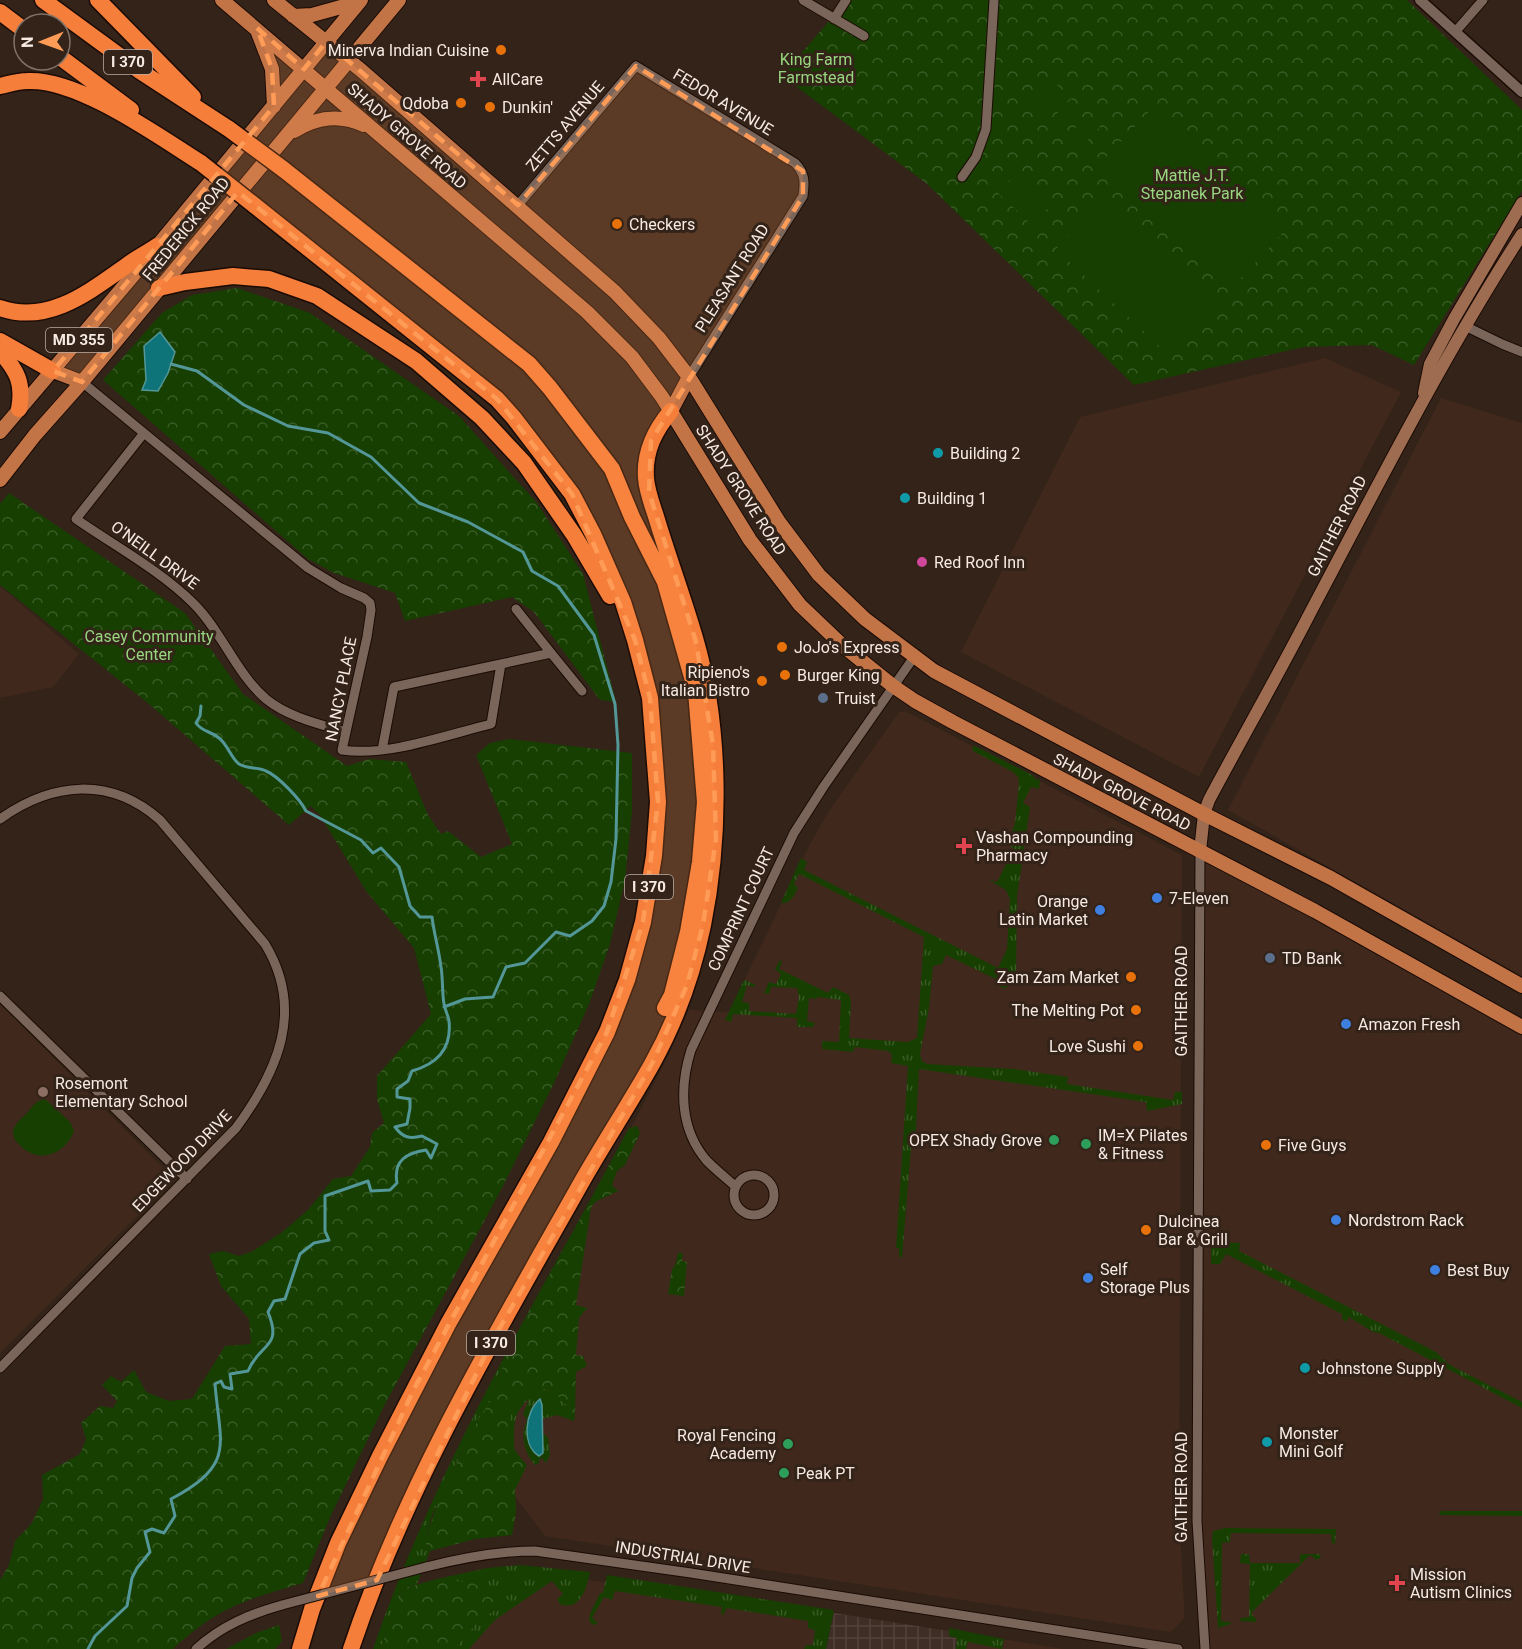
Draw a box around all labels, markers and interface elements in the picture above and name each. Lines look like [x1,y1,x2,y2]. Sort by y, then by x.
north arrow [12,12,72,72]
text: N [18,36,37,48]
place label: Minerva Indian Cuisine [328,41,489,60]
marker: Minerva Indian Cuisine [494,43,508,57]
road number: I 370 [104,50,152,74]
park label: King Farm Farmstead [778,50,854,87]
street label: FEDOR AVENUE [670,65,776,139]
marker: AllCare [469,70,487,88]
place label: AllCare [492,70,543,89]
street label: ZETTS AVENUE [522,77,608,175]
street label: SHADY GROVE ROAD [344,79,470,193]
place label: Qdoba [402,94,449,113]
marker: Qdoba [454,96,468,110]
place label: Dunkin' [502,98,553,117]
marker: Dunkin' [483,100,497,114]
park label: Mattie J.T. Stepanek Park [1141,166,1244,203]
street label: FREDERICK ROAD [138,173,234,285]
place label: Checkers [629,215,695,234]
marker: Checkers [610,217,624,231]
street label: PLEASANT ROAD [691,220,773,336]
road number: MD 355 [46,328,112,352]
street label: SHADY GROVE ROAD [692,421,790,559]
place label: Building 2 [950,444,1020,463]
marker: Building 2 [931,446,945,460]
street label: GAITHER ROAD [1303,472,1371,580]
place label: Building 1 [917,489,987,508]
marker: Building 1 [898,491,912,505]
street label: O'NEILL DRIVE [107,517,203,593]
place label: Red Roof Inn [934,553,1025,572]
marker: Red Roof Inn [915,555,929,569]
park label: Casey Community Center [84,627,214,664]
street label: NANCY PLACE [322,635,360,743]
place label: JoJo's Express [794,638,900,657]
marker: JoJo's Express [775,640,789,654]
place label: Ripieno's Italian Bistro [661,663,750,700]
place label: Burger King [797,666,880,685]
marker: Burger King [778,668,792,682]
marker: Ripieno's Italian Bistro [755,674,769,688]
place label: Truist [835,689,876,708]
marker: Truist [816,691,830,705]
street label: SHADY GROVE ROAD [1050,749,1194,835]
place label: Vashan Compounding Pharmacy [976,828,1133,865]
marker: Vashan Compounding Pharmacy [957,839,971,853]
street label: COMPRINT COURT [704,844,778,974]
road number: I 370 [625,875,673,899]
place label: 7-Eleven [1169,889,1229,908]
marker: 7-Eleven [1150,891,1164,905]
place label: Orange Latin Market [999,892,1088,929]
marker: Orange Latin Market [1093,903,1107,917]
street label: GAITHER ROAD [1172,946,1191,1056]
place label: TD Bank [1282,949,1343,968]
marker: TD Bank [1263,951,1277,965]
place label: Zam Zam Market [997,968,1119,987]
marker: Zam Zam Market [1124,970,1138,984]
place label: The Melting Pot [1012,1001,1124,1020]
marker: The Melting Pot [1129,1003,1143,1017]
place label: Amazon Fresh [1358,1015,1460,1034]
marker: Amazon Fresh [1339,1017,1353,1031]
place label: Love Sushi [1049,1037,1126,1056]
marker: Love Sushi [1131,1039,1145,1053]
place label: Rosemont Elementary School [55,1074,188,1111]
marker: Rosemont Elementary School [36,1085,50,1099]
street label: EDGEWOOD DRIVE [129,1106,235,1216]
place label: IM=X Pilates & Fitness [1098,1126,1188,1163]
place label: OPEX Shady Grove [909,1131,1042,1150]
marker: OPEX Shady Grove [1047,1133,1061,1147]
place label: Five Guys [1278,1136,1346,1155]
marker: IM=X Pilates & Fitness [1079,1137,1093,1151]
marker: Five Guys [1259,1138,1273,1152]
place label: Nordstrom Rack [1348,1211,1465,1230]
place label: Dulcinea Bar & Grill [1158,1212,1228,1249]
marker: Nordstrom Rack [1329,1213,1343,1227]
marker: Dulcinea Bar & Grill [1139,1223,1153,1237]
place label: Self Storage Plus [1100,1260,1190,1297]
place label: Best Buy [1447,1261,1510,1280]
marker: Best Buy [1428,1263,1442,1277]
marker: Self Storage Plus [1081,1271,1095,1285]
road number: I 370 [467,1331,515,1355]
place label: Johnstone Supply [1317,1359,1445,1378]
marker: Johnstone Supply [1298,1361,1312,1375]
place label: Monster Mini Golf [1279,1424,1343,1461]
place label: Royal Fencing Academy [677,1426,776,1463]
street label: GAITHER ROAD [1172,1432,1191,1542]
marker: Monster Mini Golf [1260,1435,1274,1449]
marker: Royal Fencing Academy [781,1437,795,1451]
place label: Peak PT [796,1464,855,1483]
marker: Peak PT [777,1466,791,1480]
street label: INDUSTRIAL DRIVE [614,1537,752,1577]
place label: Mission Autism Clinics [1410,1565,1512,1602]
marker: Mission Autism Clinics [1388,1574,1406,1592]

